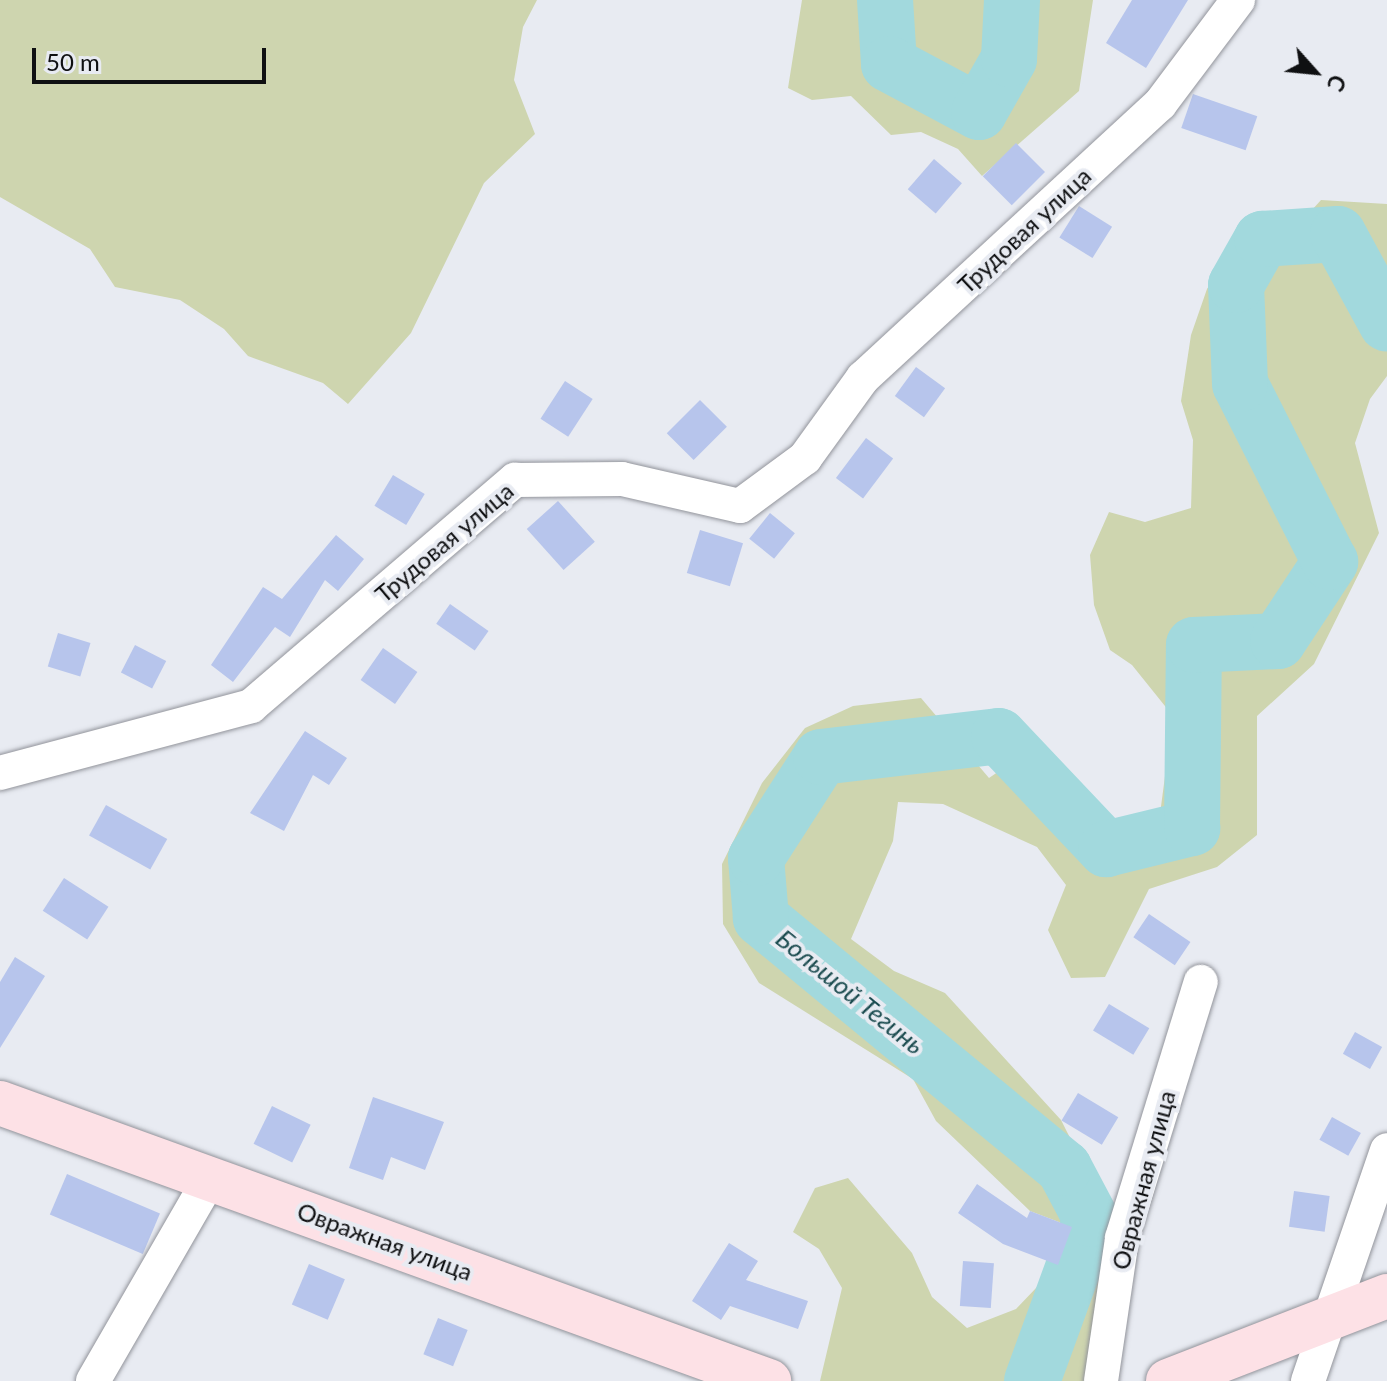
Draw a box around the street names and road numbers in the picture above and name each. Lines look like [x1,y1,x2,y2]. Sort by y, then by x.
street label: Трудовая улица [951,161,1097,299]
street label: Трудовая улица [369,476,519,608]
street label: Овражная улица [1105,1087,1181,1273]
street label: Овражная улица [294,1196,476,1286]

